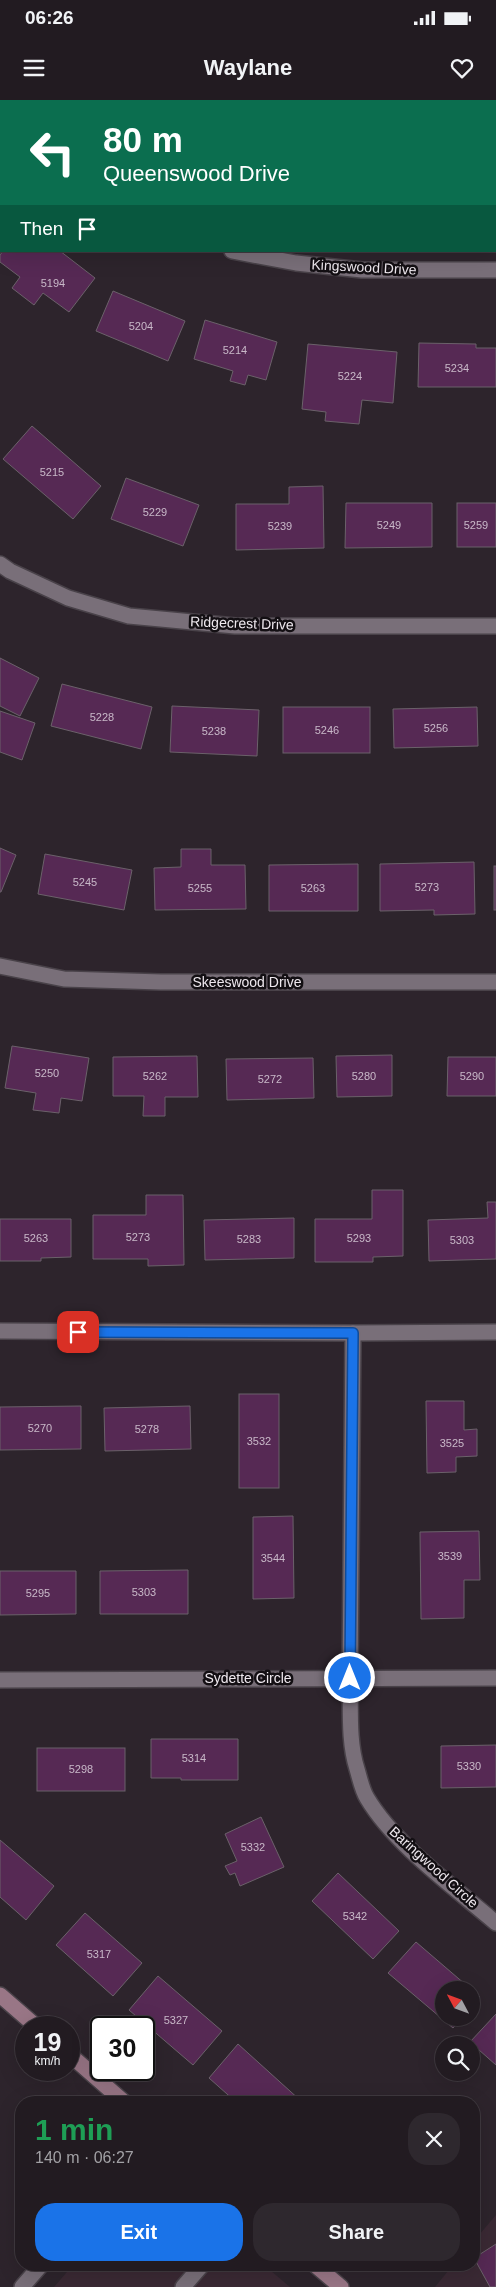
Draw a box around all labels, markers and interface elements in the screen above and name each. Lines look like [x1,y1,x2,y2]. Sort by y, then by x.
text: 06:26 [25,7,74,28]
icon: menu [20,54,48,82]
icon: heart [448,54,476,82]
text: Waylane [204,55,292,80]
icon: left [20,120,85,185]
text: 80 m [103,120,183,159]
text: Queenswood Drive [103,161,290,186]
icon: arrive [73,215,101,243]
text: Then [20,218,63,239]
street label: Kingswood Drive [311,256,417,278]
house number: 5194 [41,277,65,289]
house number: 5204 [129,320,153,332]
house number: 5214 [223,344,247,356]
house number: 5234 [445,362,469,374]
house number: 5224 [338,370,362,382]
house number: 5215 [40,466,64,478]
house number: 5229 [143,506,167,518]
house number: 5249 [377,519,401,531]
house number: 5259 [464,519,488,531]
house number: 5239 [268,520,292,532]
street label: Ridgecrest Drive [190,613,294,633]
house number: 5228 [90,711,114,723]
house number: 5256 [424,722,448,734]
house number: 5246 [315,724,339,736]
house number: 5238 [202,725,226,737]
house number: 5245 [73,876,97,888]
house number: 5273 [415,881,439,893]
house number: 5255 [188,882,212,894]
house number: 5263 [301,882,325,894]
street label: Skeeswood Drive [193,974,302,990]
house number: 5250 [35,1067,59,1079]
house number: 5262 [143,1070,167,1082]
house number: 5280 [352,1070,376,1082]
house number: 5290 [460,1070,484,1082]
house number: 5272 [258,1073,282,1085]
house number: 5273 [126,1231,150,1243]
house number: 5263 [24,1232,48,1244]
house number: 5293 [347,1232,371,1244]
house number: 5283 [237,1233,261,1245]
house number: 5303 [450,1234,474,1246]
pin [57,1311,99,1353]
icon: arrive [64,1318,92,1346]
house number: 5270 [28,1422,52,1434]
house number: 5278 [135,1423,159,1435]
house number: 3532 [247,1435,271,1447]
house number: 3525 [440,1437,464,1449]
house number: 3539 [438,1550,462,1562]
house number: 3544 [261,1552,285,1564]
house number: 5303 [132,1586,156,1598]
house number: 5295 [26,1587,50,1599]
position arrow [323,1651,375,1703]
street label: Sydette Circle [204,1670,292,1686]
house number: 5314 [182,1752,206,1764]
house number: 5330 [457,1760,481,1772]
house number: 5298 [69,1763,93,1775]
street label: Baringwood Circle [386,1823,482,1911]
house number: 5332 [241,1841,265,1853]
house number: 5342 [343,1910,367,1922]
house number: 5317 [87,1948,111,1960]
north arrow [435,1981,480,2026]
map controls [435,1981,480,2081]
house number: 5327 [164,2014,188,2026]
speed limit sign: 30 [90,2016,155,2081]
text: 19 [34,2028,61,2056]
button: search [435,2036,480,2081]
text: km/h [34,2054,61,2068]
text: 1 min [35,2113,113,2146]
button: close [408,2113,460,2165]
text: 140 m · 06:27 [35,2149,134,2166]
button: Exit [35,2203,243,2261]
button: Share [253,2203,460,2261]

